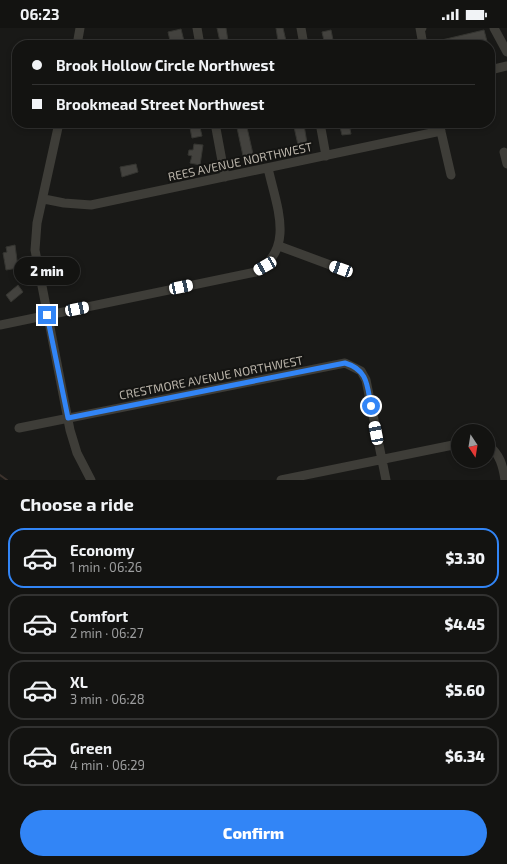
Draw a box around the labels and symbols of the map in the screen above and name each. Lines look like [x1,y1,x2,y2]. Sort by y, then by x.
street label: REES AVENUE NORTHWEST [166,139,314,183]
car [252,255,278,277]
callout: 2 min [14,257,80,285]
car [328,259,354,279]
car [168,279,194,295]
car [64,301,90,317]
route end [38,306,56,324]
street label: CRESTMORE AVENUE NORTHWEST [118,352,304,402]
route start [362,397,380,415]
car [368,420,384,446]
north arrow [451,424,495,468]

